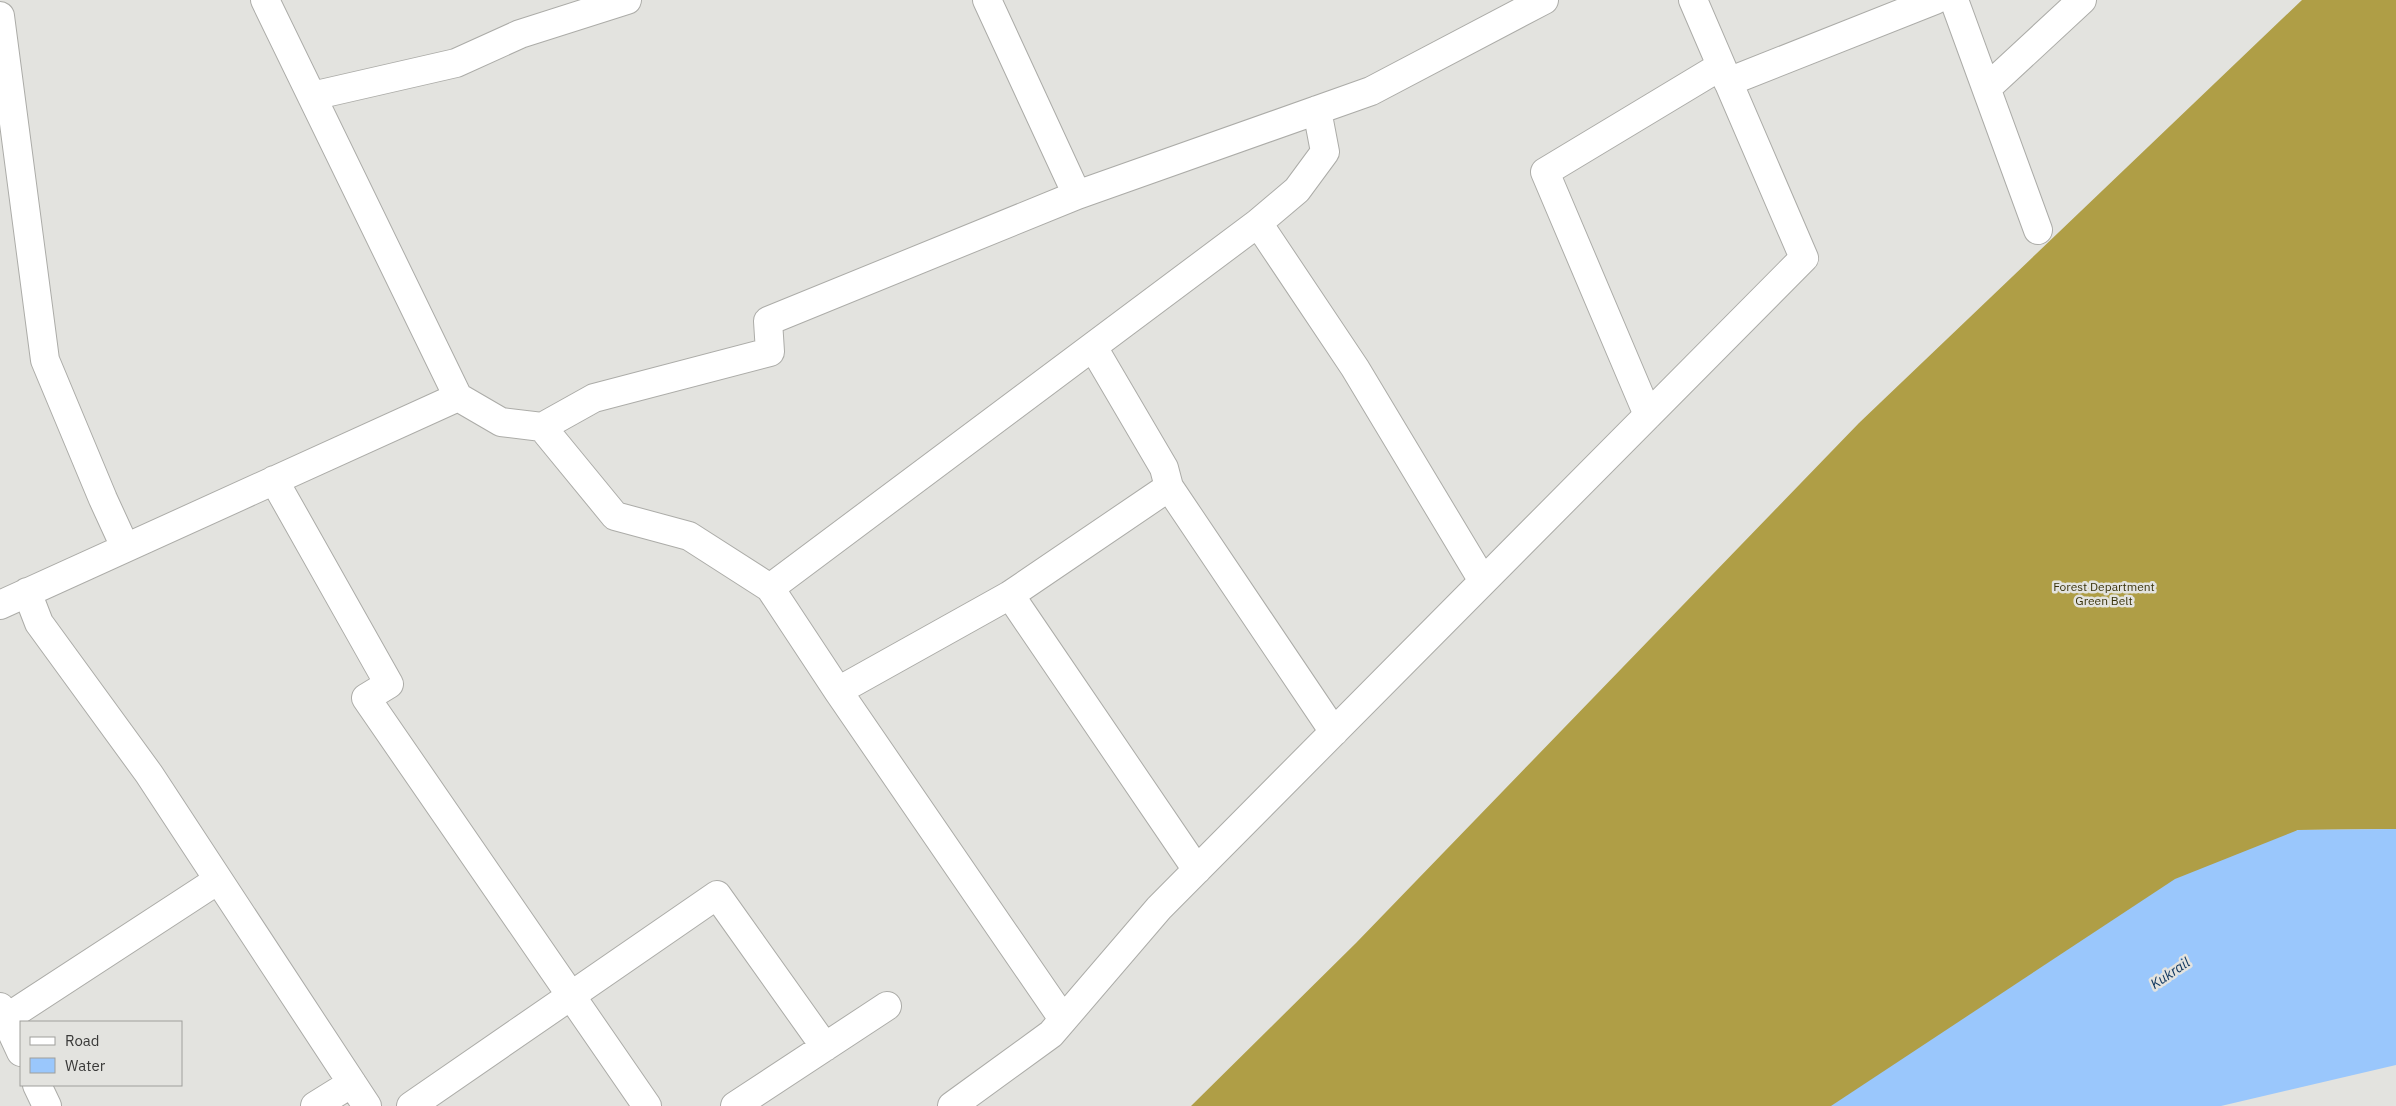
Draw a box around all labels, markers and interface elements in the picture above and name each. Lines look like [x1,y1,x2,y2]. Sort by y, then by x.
park label: Forest Department Green Belt [2053,579,2155,608]
water label: Kukrail [2147,953,2193,993]
legend [20,1021,182,1086]
text: Road [65,1031,100,1050]
text: Water [65,1056,106,1075]

